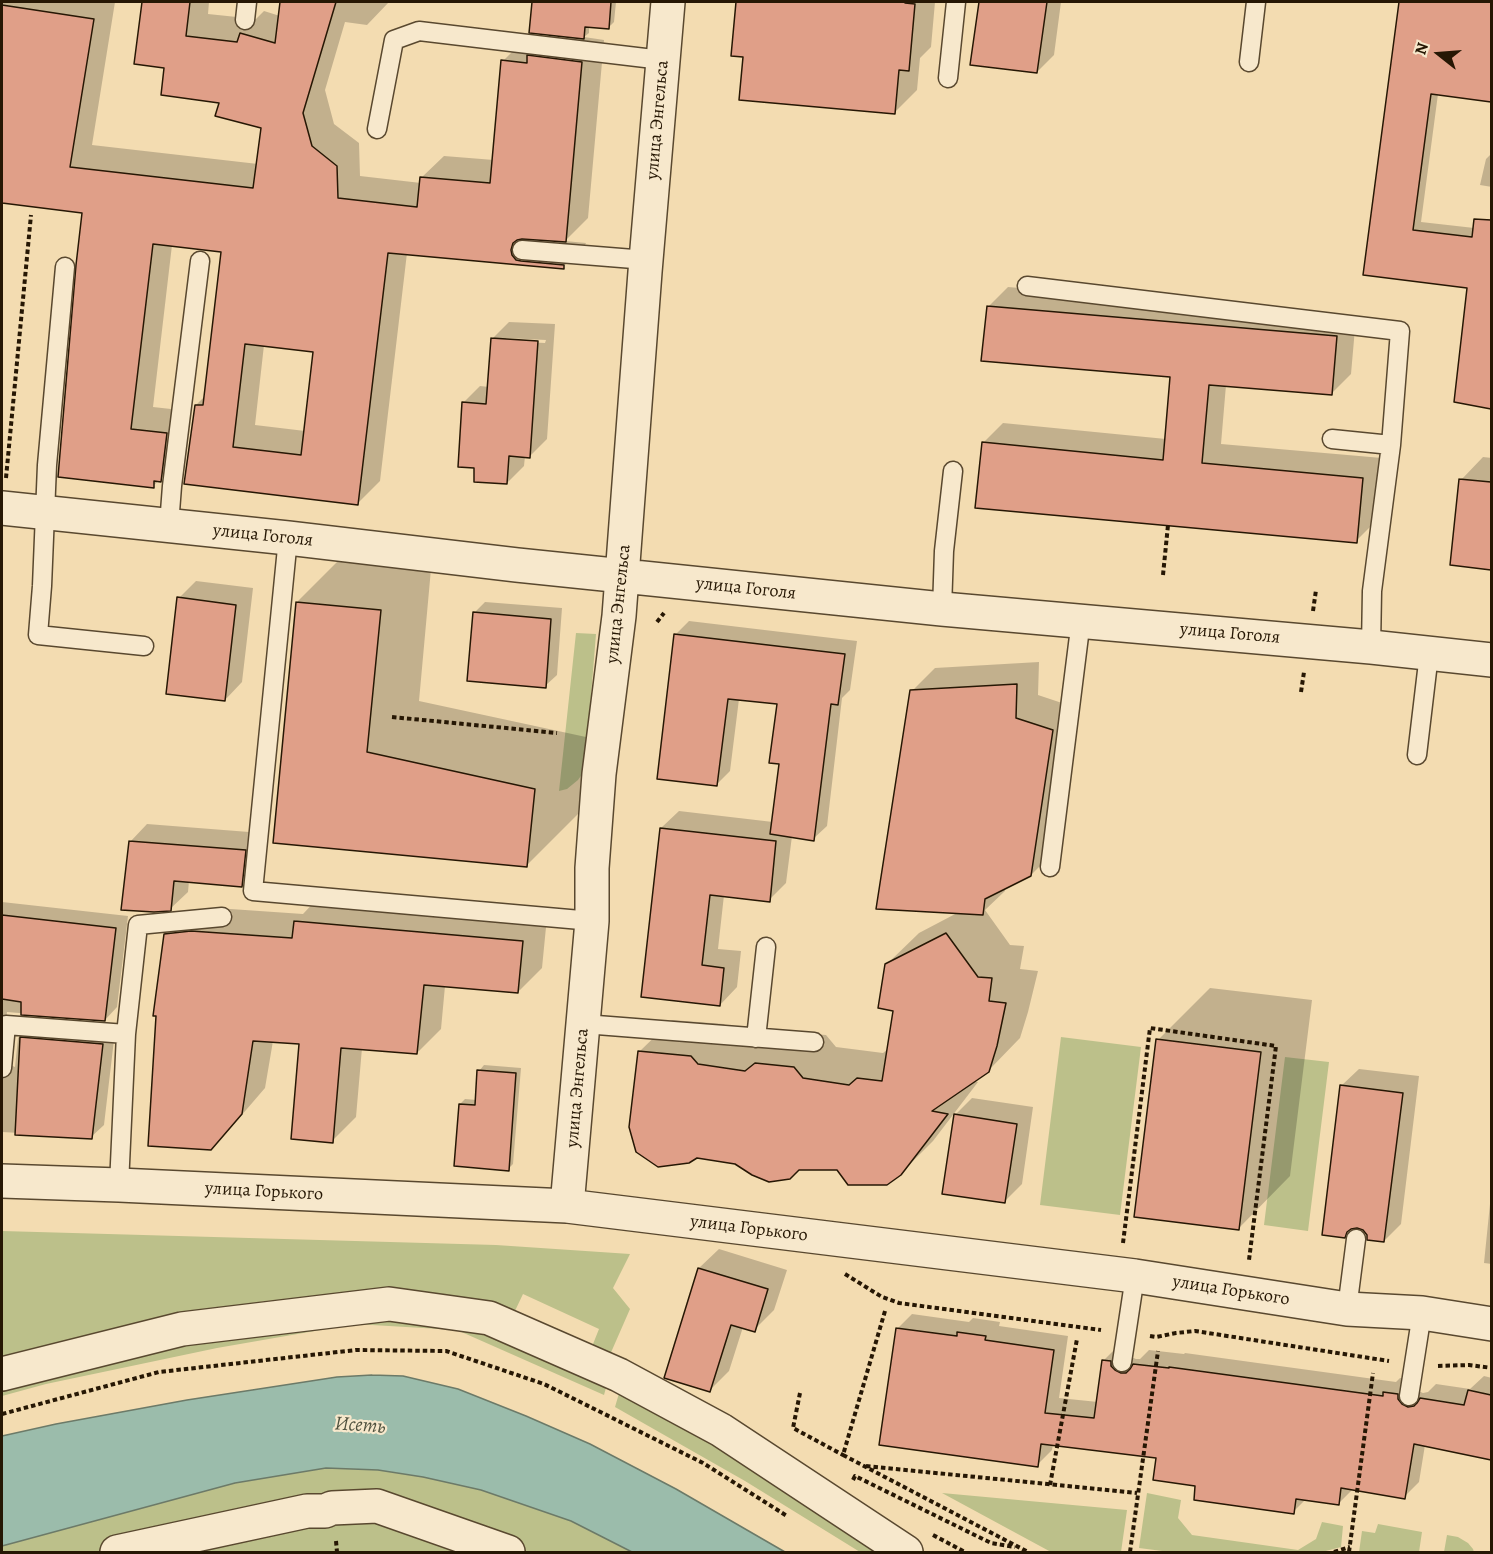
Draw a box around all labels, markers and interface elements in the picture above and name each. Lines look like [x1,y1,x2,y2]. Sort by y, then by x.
north arrow [1409,24,1469,84]
text: N [1410,40,1434,58]
street label: улица Энгельса [642,60,674,180]
street label: улица Гоголя [212,520,314,552]
street label: улица Энгельса [602,543,636,665]
street label: улица Гоголя [695,573,797,605]
street label: улица Гоголя [1179,619,1281,649]
street label: улица Энгельса [562,1028,594,1148]
street label: улица Горького [204,1178,324,1206]
street label: улица Горького [689,1211,809,1247]
street label: улица Горького [1171,1271,1291,1311]
water label: Исеть [334,1412,386,1440]

